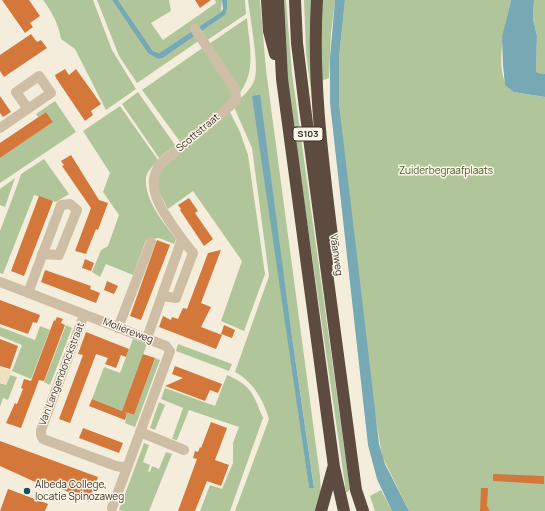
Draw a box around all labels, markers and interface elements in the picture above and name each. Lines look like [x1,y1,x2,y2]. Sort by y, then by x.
street label: Scottstraat [174,111,222,155]
road number: S103 [293,127,323,141]
park label: Zuiderbegraafplaats [399,165,493,177]
street label: Vaanweg [327,233,345,277]
street label: Molièreweg [101,316,155,346]
street label: Van Langendonckstraat [37,321,87,427]
place label: Albeda College, locatie Spinozaweg [35,479,124,502]
marker: Albeda College, locatie Spinozaweg [22,486,32,496]

